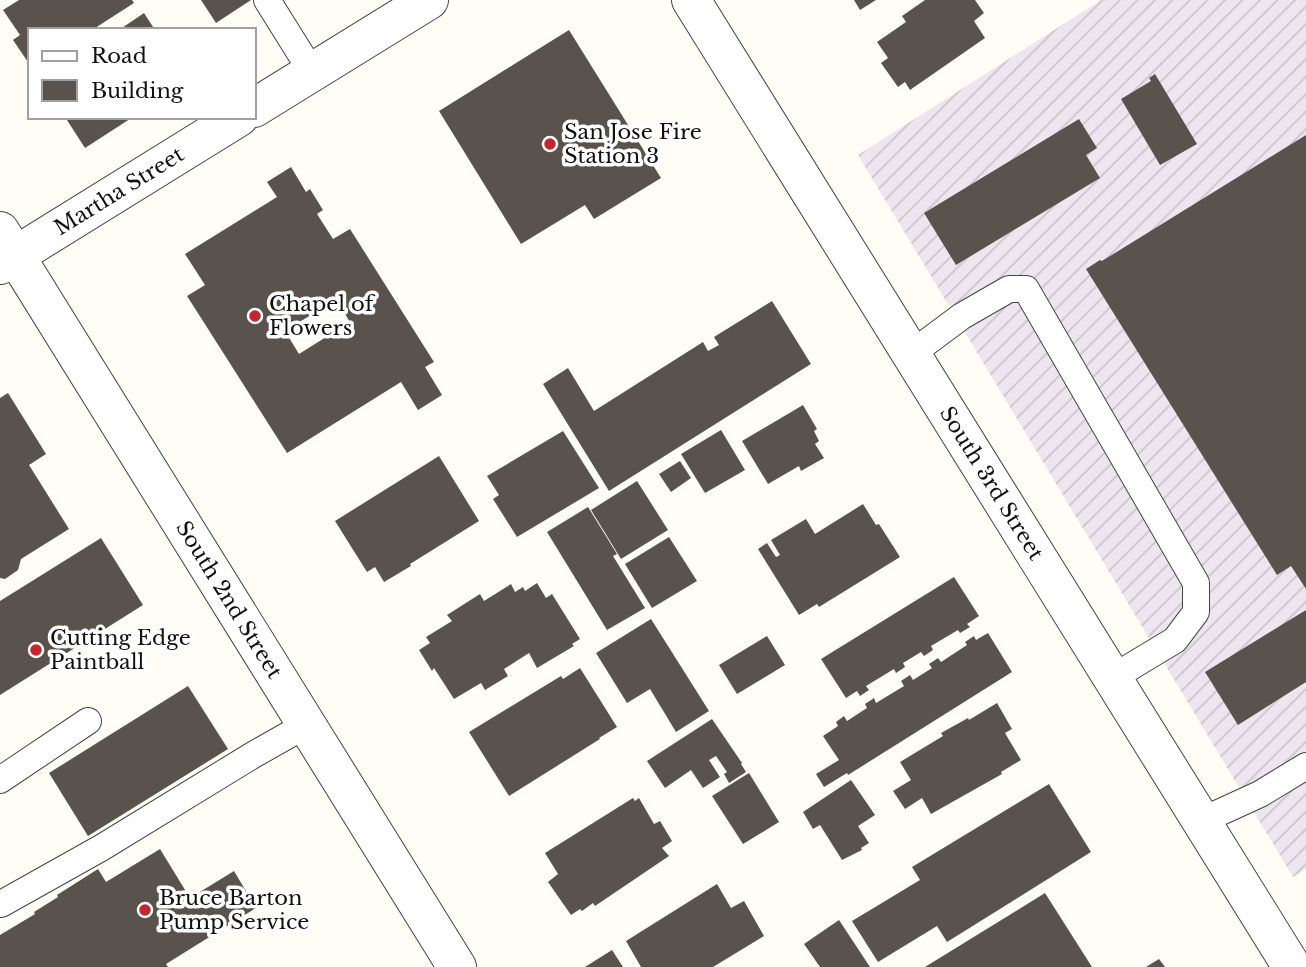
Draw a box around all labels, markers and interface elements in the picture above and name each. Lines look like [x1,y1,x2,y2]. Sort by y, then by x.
legend [28,28,256,119]
text: Road [91,43,147,69]
text: Building [91,78,184,104]
place label: San Jose Fire Station 3 [564,119,702,169]
marker: San Jose Fire Station 3 [542,136,558,152]
street label: Martha Street [49,141,189,241]
place label: Chapel of Flowers [269,291,376,341]
marker: Chapel of Flowers [247,308,263,324]
street label: South 3rd Street [934,402,1049,565]
street label: South 2nd Street [170,516,288,683]
place label: Cutting Edge Paintball [50,625,191,675]
marker: Cutting Edge Paintball [28,642,44,658]
place label: Bruce Barton Pump Service [159,885,309,935]
marker: Bruce Barton Pump Service [137,902,153,918]

